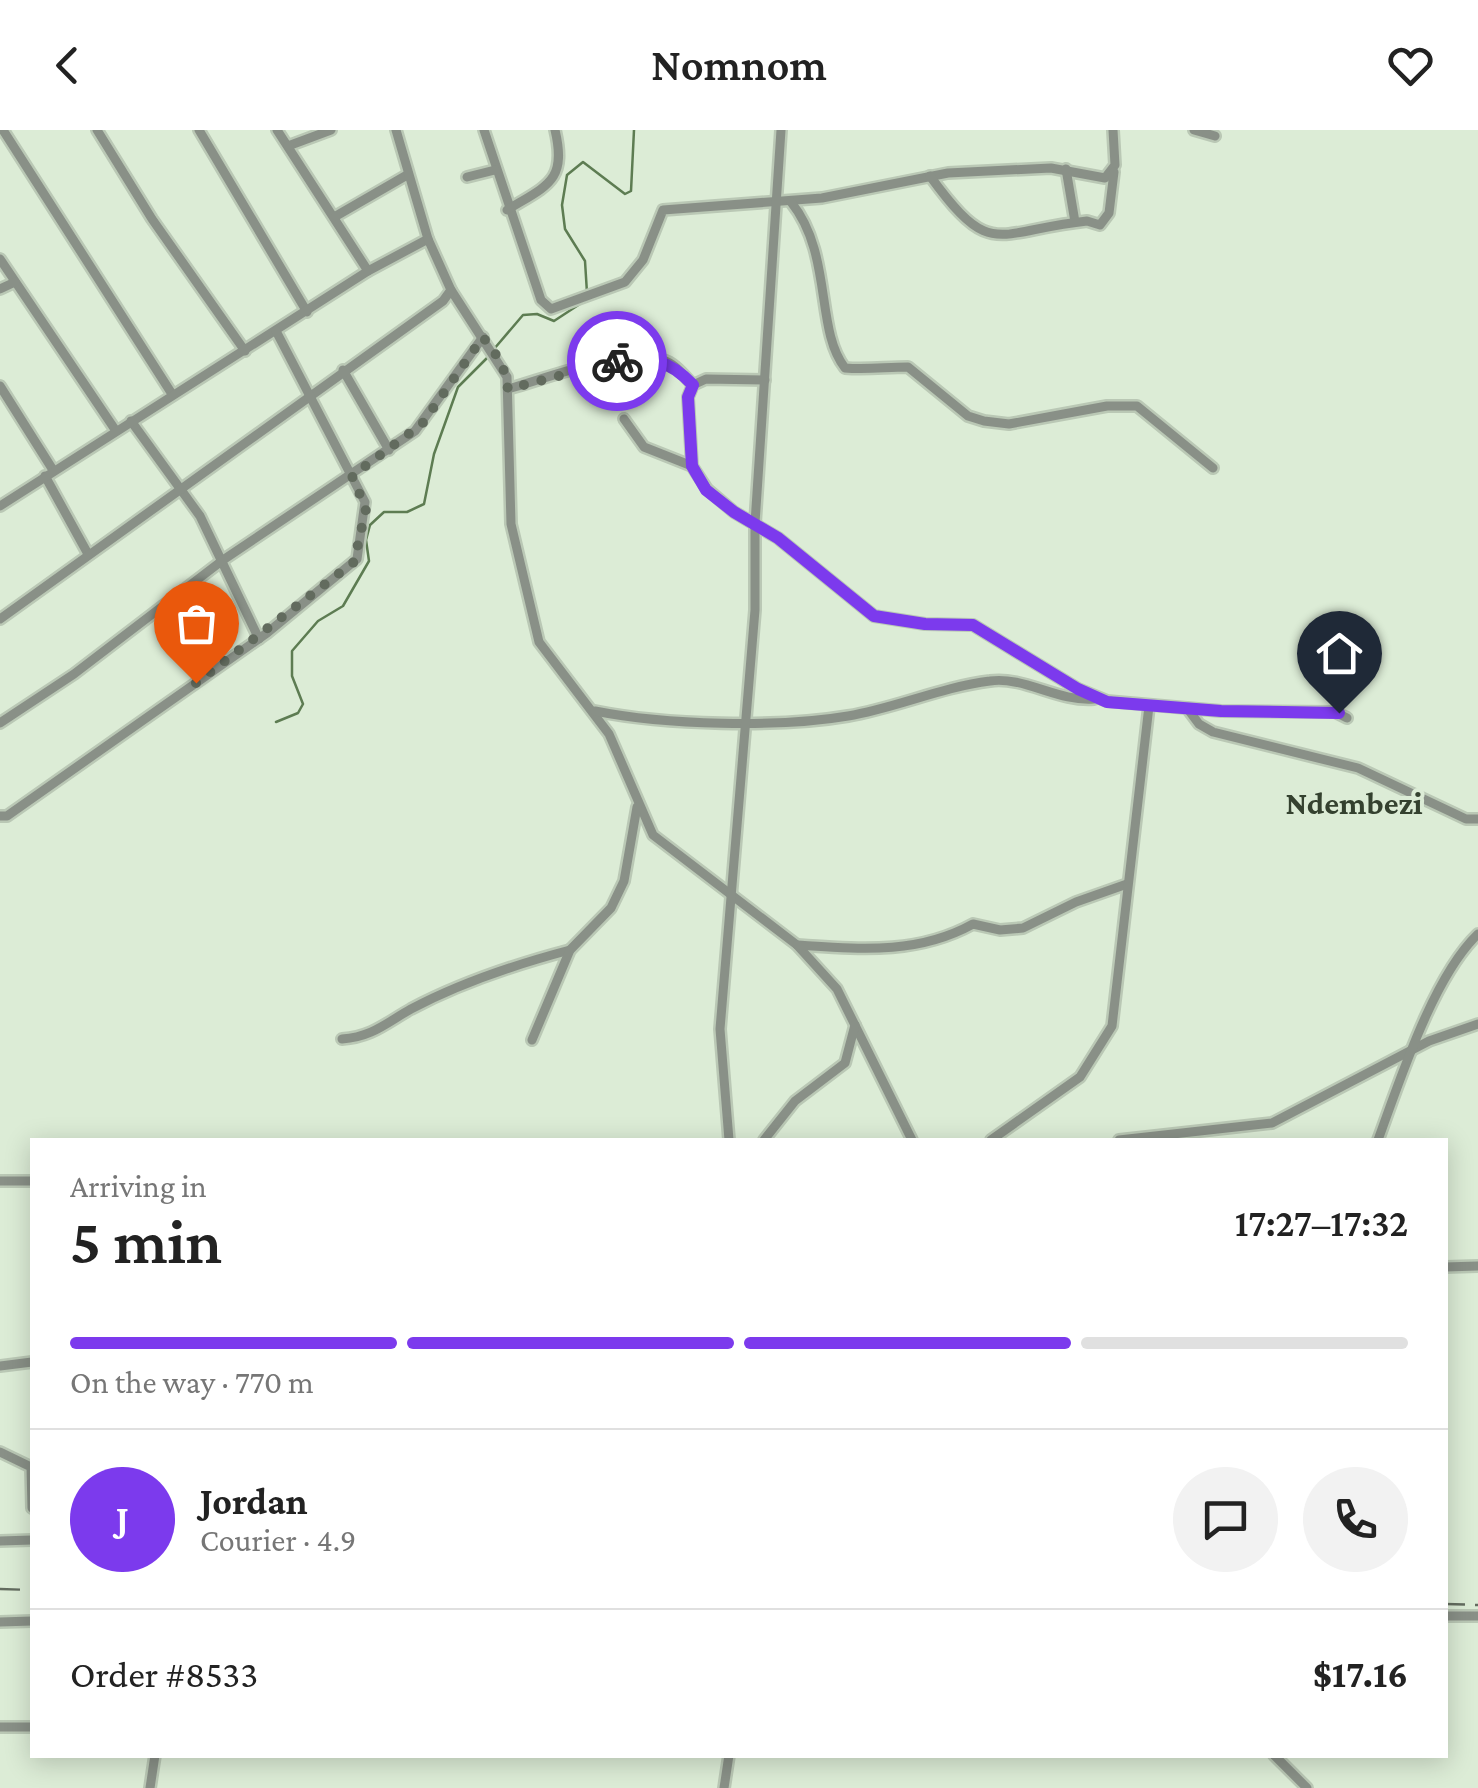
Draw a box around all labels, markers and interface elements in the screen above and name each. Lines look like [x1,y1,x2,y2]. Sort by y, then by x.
icon: back [40,38,95,93]
icon: heart [1383,38,1438,93]
text: Nomnom [651,40,827,90]
courier [567,311,667,411]
icon: bike [590,334,645,389]
pin [154,581,239,684]
icon: bag [169,596,224,651]
pin [1297,611,1382,714]
icon: home [1312,626,1367,681]
district label: Ndembezi [1285,785,1423,821]
text: Arriving in [70,1168,207,1204]
text: 17:27–17:32 [1235,1202,1408,1244]
text: 5 min [70,1205,222,1277]
text: On the way · 770 m [70,1364,314,1400]
button: chat [1173,1467,1278,1572]
button: phone [1303,1467,1408,1572]
text: Jordan [200,1480,308,1522]
text: J [116,1498,129,1540]
text: Courier · 4.9 [200,1522,356,1558]
text: Order #8533 [70,1653,258,1695]
text: $17.16 [1313,1653,1408,1695]

